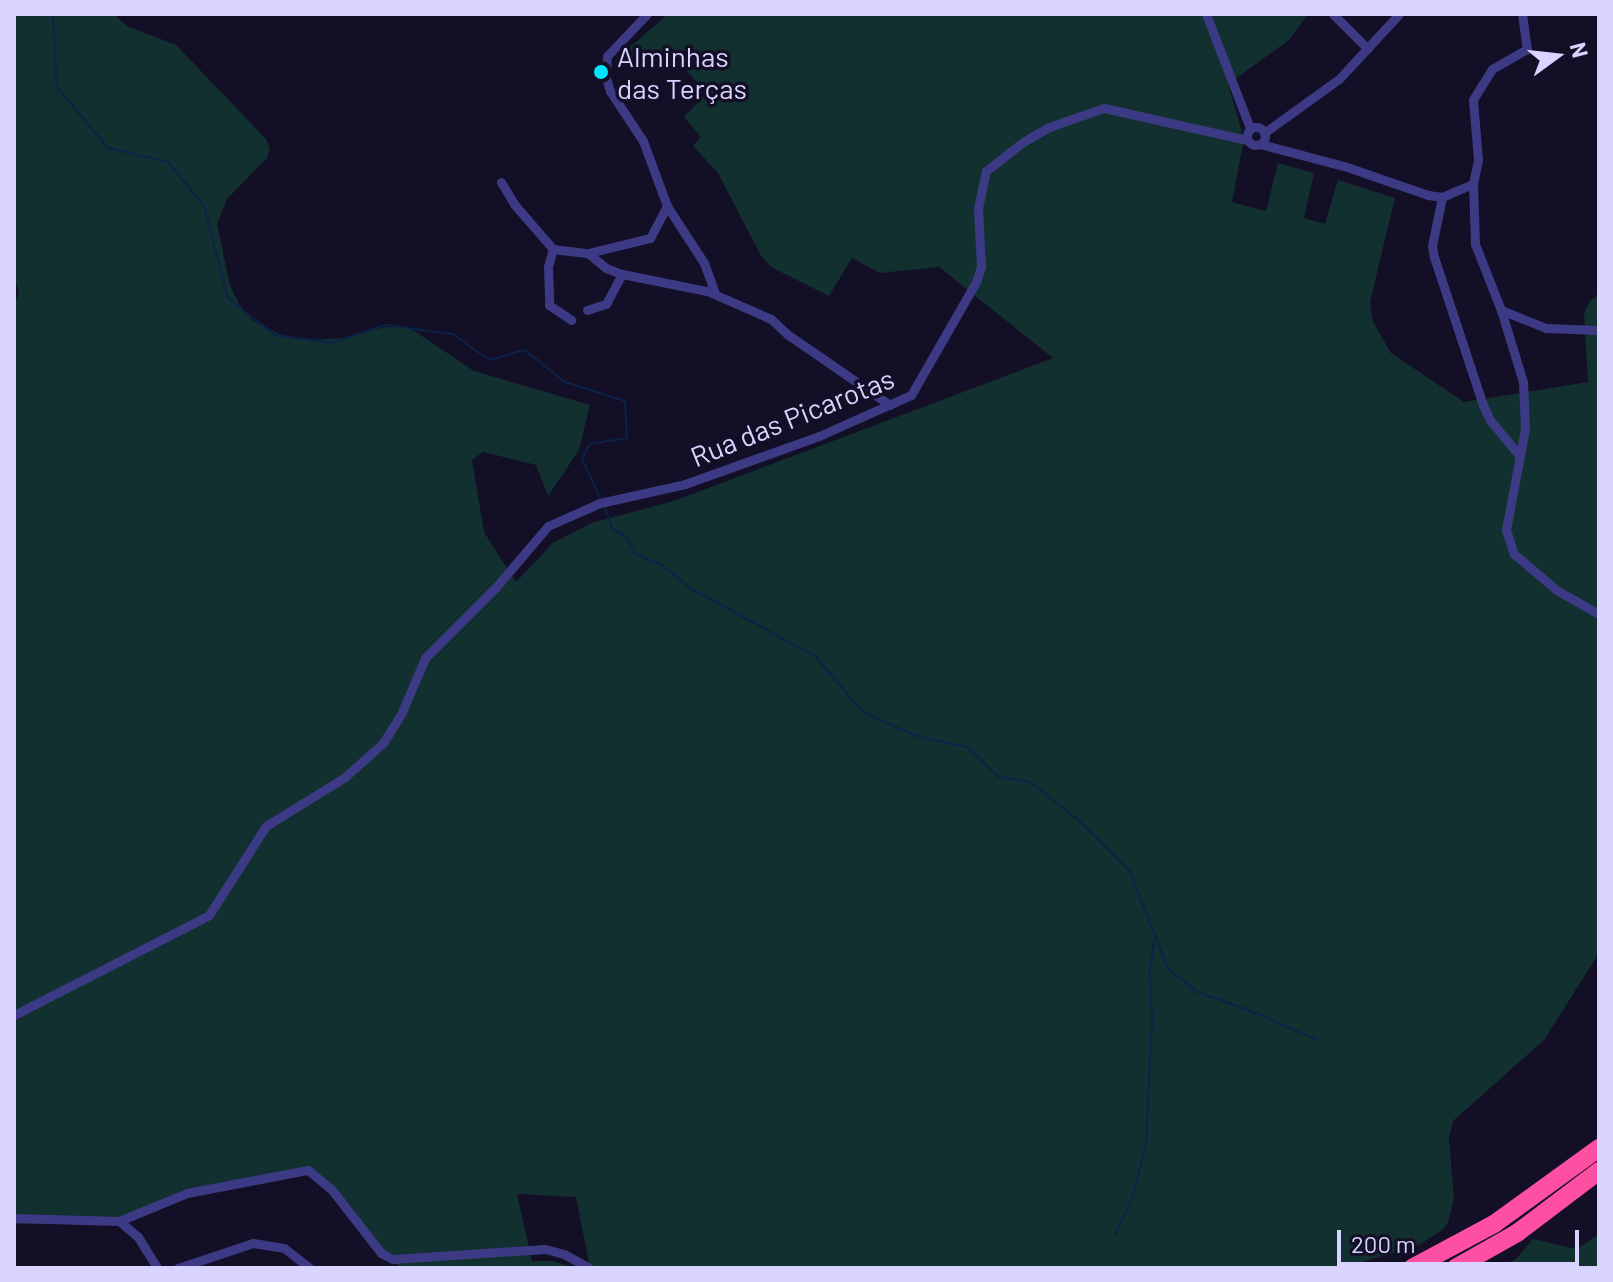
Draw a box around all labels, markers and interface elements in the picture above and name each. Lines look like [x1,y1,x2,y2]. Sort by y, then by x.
north arrow [1517,16,1597,96]
place label: Alminhas das Terças [617,39,747,105]
text: N [1566,39,1595,60]
marker: Alminhas das Terças [592,63,610,81]
street label: Rua das Picarotas [685,361,899,473]
scale bar [1341,1214,1583,1264]
text: 200 m [1351,1229,1416,1258]

